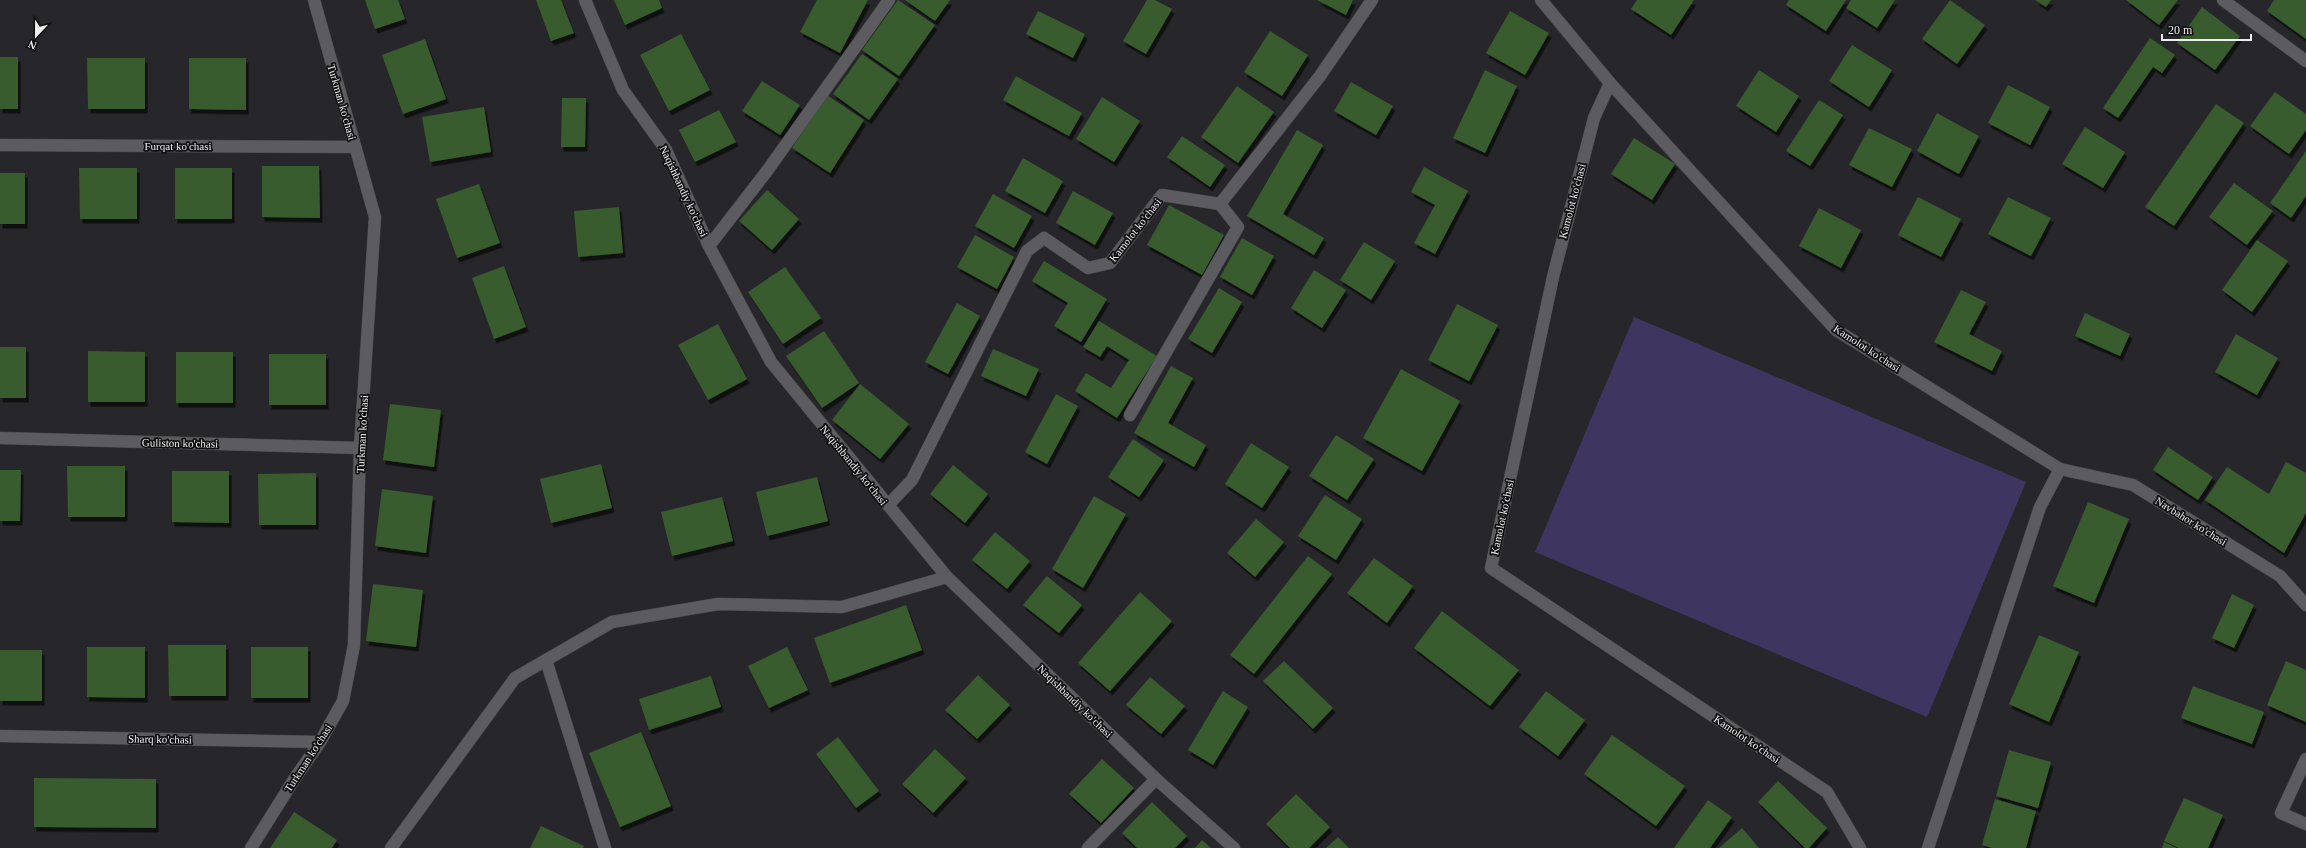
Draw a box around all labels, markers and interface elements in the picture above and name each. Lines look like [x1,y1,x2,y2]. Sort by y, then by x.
north arrow [16,16,56,56]
scale bar [2162,16,2251,42]
text: 20 m [2168,23,2193,37]
text: N [26,38,38,52]
street label: Turkman ko'chasi [325,63,359,141]
street label: Furqat ko'chasi [144,140,212,152]
street label: Naqishbandiy ko'chasi [658,143,710,239]
street label: Kamolot ko'chasi [1556,162,1588,240]
street label: Kamolot ko'chasi [1107,196,1163,264]
street label: Kamolot ko'chasi [1832,322,1902,374]
street label: Turkman ko'chasi [354,395,370,473]
street label: Naqishbandiy ko'chasi [818,423,890,507]
street label: Guliston ko'chasi [142,436,218,450]
street label: Kamolot ko'chasi [1488,478,1516,556]
street label: Navbahor ko'chasi [2153,494,2229,548]
street label: Naqishbandiy ko'chasi [1035,662,1115,740]
street label: Kamolot ko'chasi [1712,713,1782,765]
street label: Turkman ko'chasi [282,722,334,794]
street label: Sharq ko'chasi [128,732,192,746]

